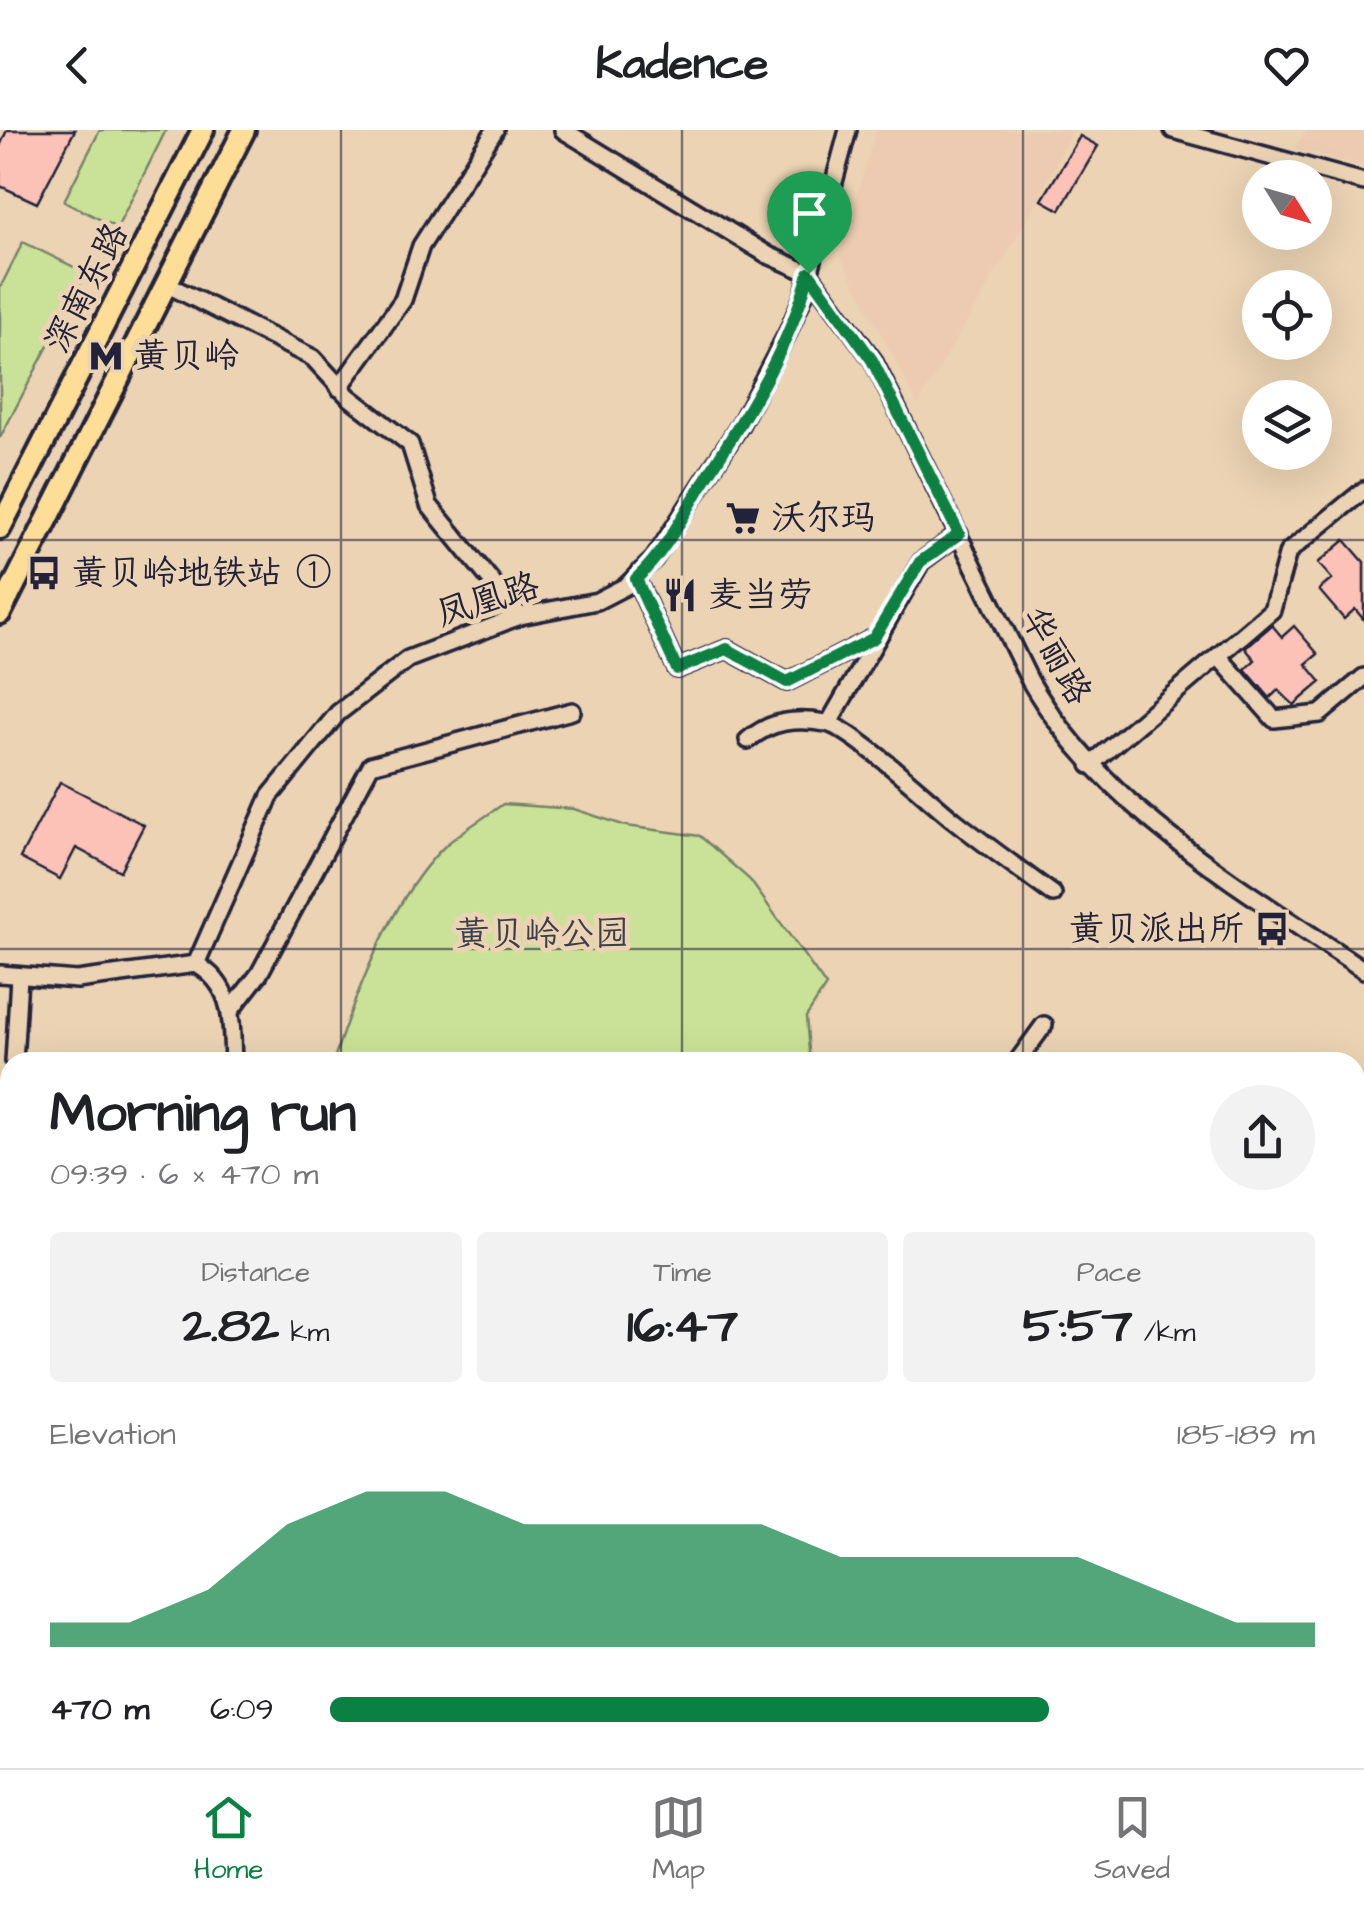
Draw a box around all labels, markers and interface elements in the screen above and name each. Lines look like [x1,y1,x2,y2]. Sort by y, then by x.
text: Kadence [596,34,768,96]
icon: back [50,38,105,93]
icon: heart [1259,38,1314,93]
north arrow [1242,160,1332,250]
map controls [1242,160,1332,470]
pin [767,171,852,274]
icon: arrive [782,186,837,241]
street label: 深南东路 [33,214,141,362]
button: locate [1242,270,1332,360]
place label: 黄贝岭 [134,332,239,381]
metro station icon: 黄贝岭 [87,337,125,375]
button: layers [1242,380,1332,470]
place label: 沃尔玛 [771,494,876,543]
supermarket icon: 沃尔玛 [724,499,762,537]
place label: 黄贝岭地铁站 ① [72,549,331,598]
bus stop icon: 黄贝岭地铁站 ① [25,554,63,592]
street label: 凤凰路 [431,561,545,639]
place label: 麦当劳 [708,571,813,620]
restaurant icon: 麦当劳 [661,576,699,614]
street label: 华丽路 [1009,598,1103,714]
place label: 黄贝派出所 [1069,905,1244,954]
park label: 黄贝岭公园 [454,910,630,959]
bus stop icon: 黄贝派出所 [1253,910,1291,948]
text: Morning run [50,1076,356,1152]
button: share [1210,1085,1315,1190]
text: 09:39 · 6 × 470 m [50,1152,319,1197]
text: Distance [201,1253,310,1292]
text: Time [653,1253,712,1292]
text: Pace [1077,1253,1142,1292]
text: 2.82 [182,1292,279,1361]
text: 16:47 [627,1292,738,1361]
text: 5:57 [1023,1292,1133,1361]
text: km [279,1313,329,1352]
text: /km [1133,1313,1196,1352]
text: Elevation [50,1412,176,1457]
text: 185–189 m [1177,1412,1315,1457]
text: 470 m [50,1687,149,1732]
text: 6:09 [210,1687,274,1732]
tab: Home [194,1790,264,1889]
tab: Map [651,1790,706,1889]
tab: Saved [1094,1790,1170,1889]

